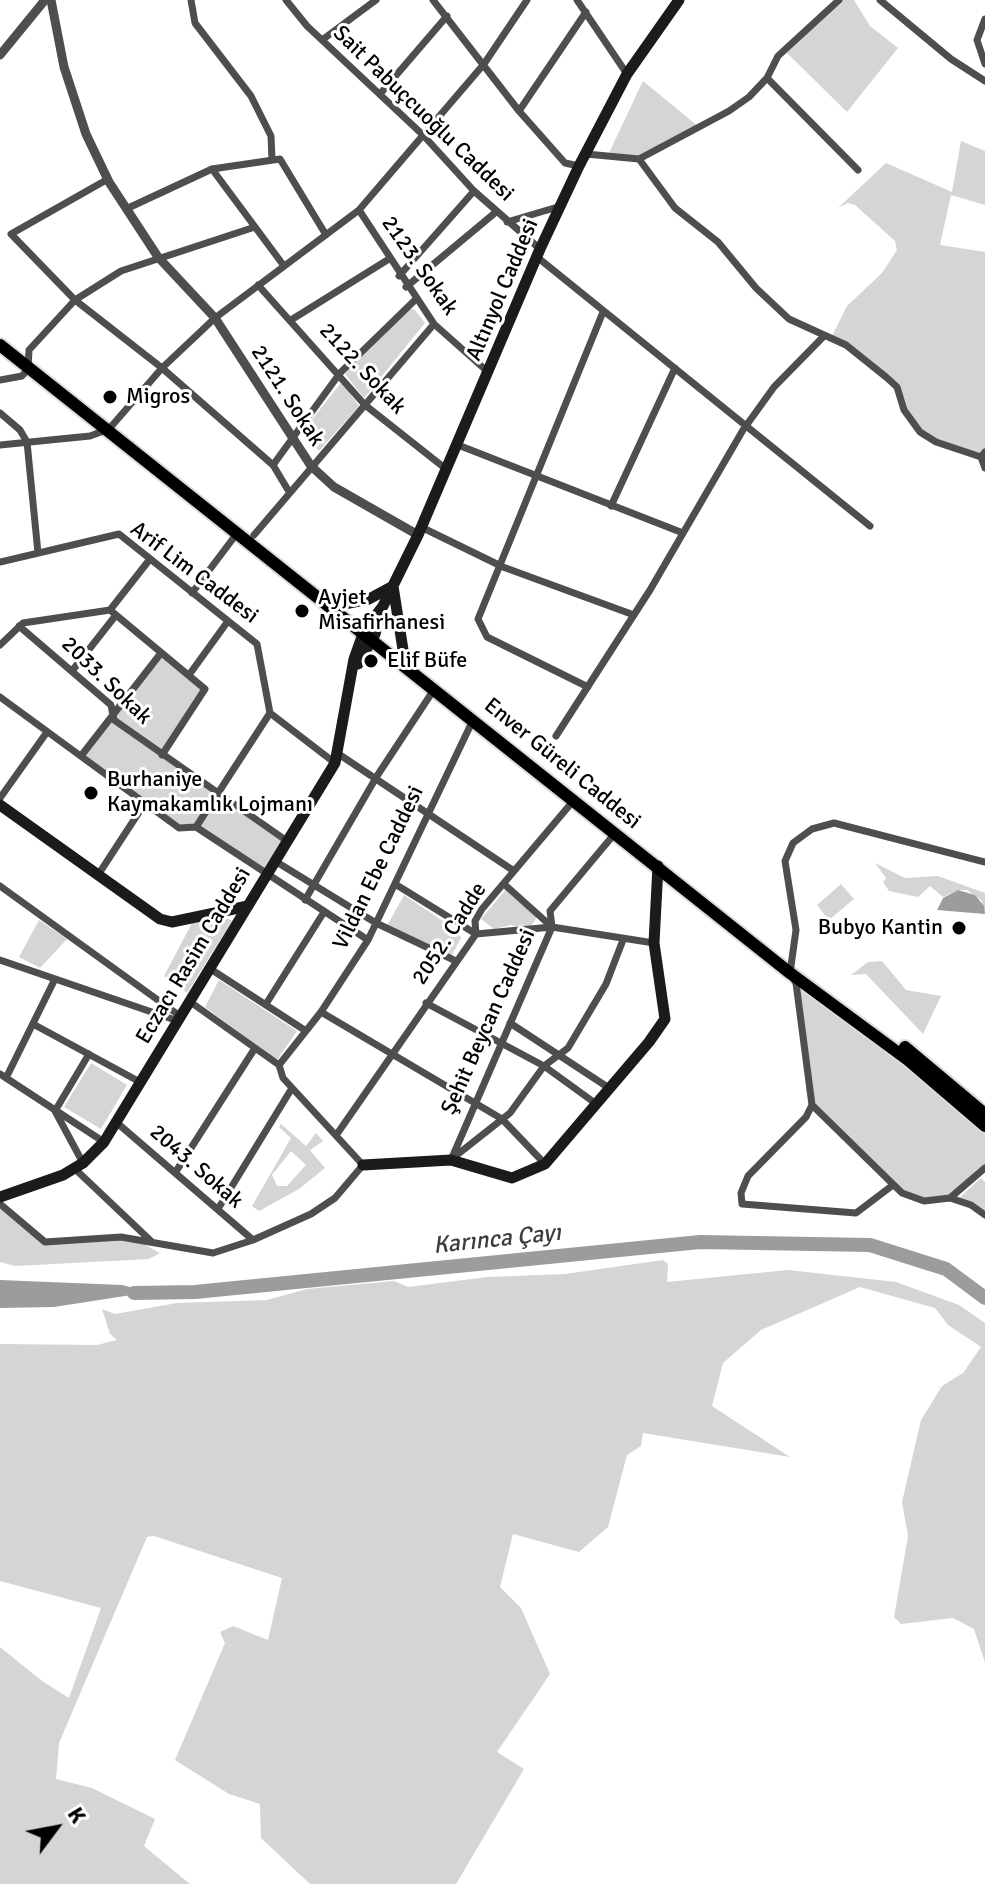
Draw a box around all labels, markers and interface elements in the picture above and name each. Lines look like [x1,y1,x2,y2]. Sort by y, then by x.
street label: Sait Pabuçcuoğlu Caddesi [327,21,519,207]
street label: 2123. Sokak [375,211,463,321]
street label: Altınyol Caddesi [461,215,545,365]
street label: 2122. Sokak [313,318,411,420]
street label: 2121. Sokak [245,341,329,451]
place label: Migros [126,384,190,410]
marker: Migros [101,388,119,406]
street label: Arif Lim Caddesi [125,516,263,630]
place label: Ayjet Misafirhanesi [318,585,445,636]
marker: Ayjet Misafirhanesi [293,602,311,620]
street label: 2033. Sokak [55,632,157,730]
place label: Elif Büfe [387,648,467,674]
marker: Elif Büfe [362,652,380,670]
street label: Enver Güreli Caddesi [478,693,646,835]
place label: Burhaniye Kaymakamlık Lojmanı [107,767,313,818]
street label: Vildan Ebe Caddesi [328,782,430,954]
marker: Burhaniye Kaymakamlık Lojmanı [82,784,100,802]
street label: Eczacı Rasim Caddesi [131,863,257,1049]
street label: 2052. Cadde [407,878,493,990]
place label: Bubyo Kantin [818,915,943,941]
marker: Bubyo Kantin [950,919,968,937]
street label: Şehit Beycan Caddesi [436,925,542,1119]
street label: 2043. Sokak [144,1119,248,1215]
water label: Karınca Çayı [432,1219,562,1261]
north arrow [16,1788,96,1868]
text: K [62,1802,92,1828]

